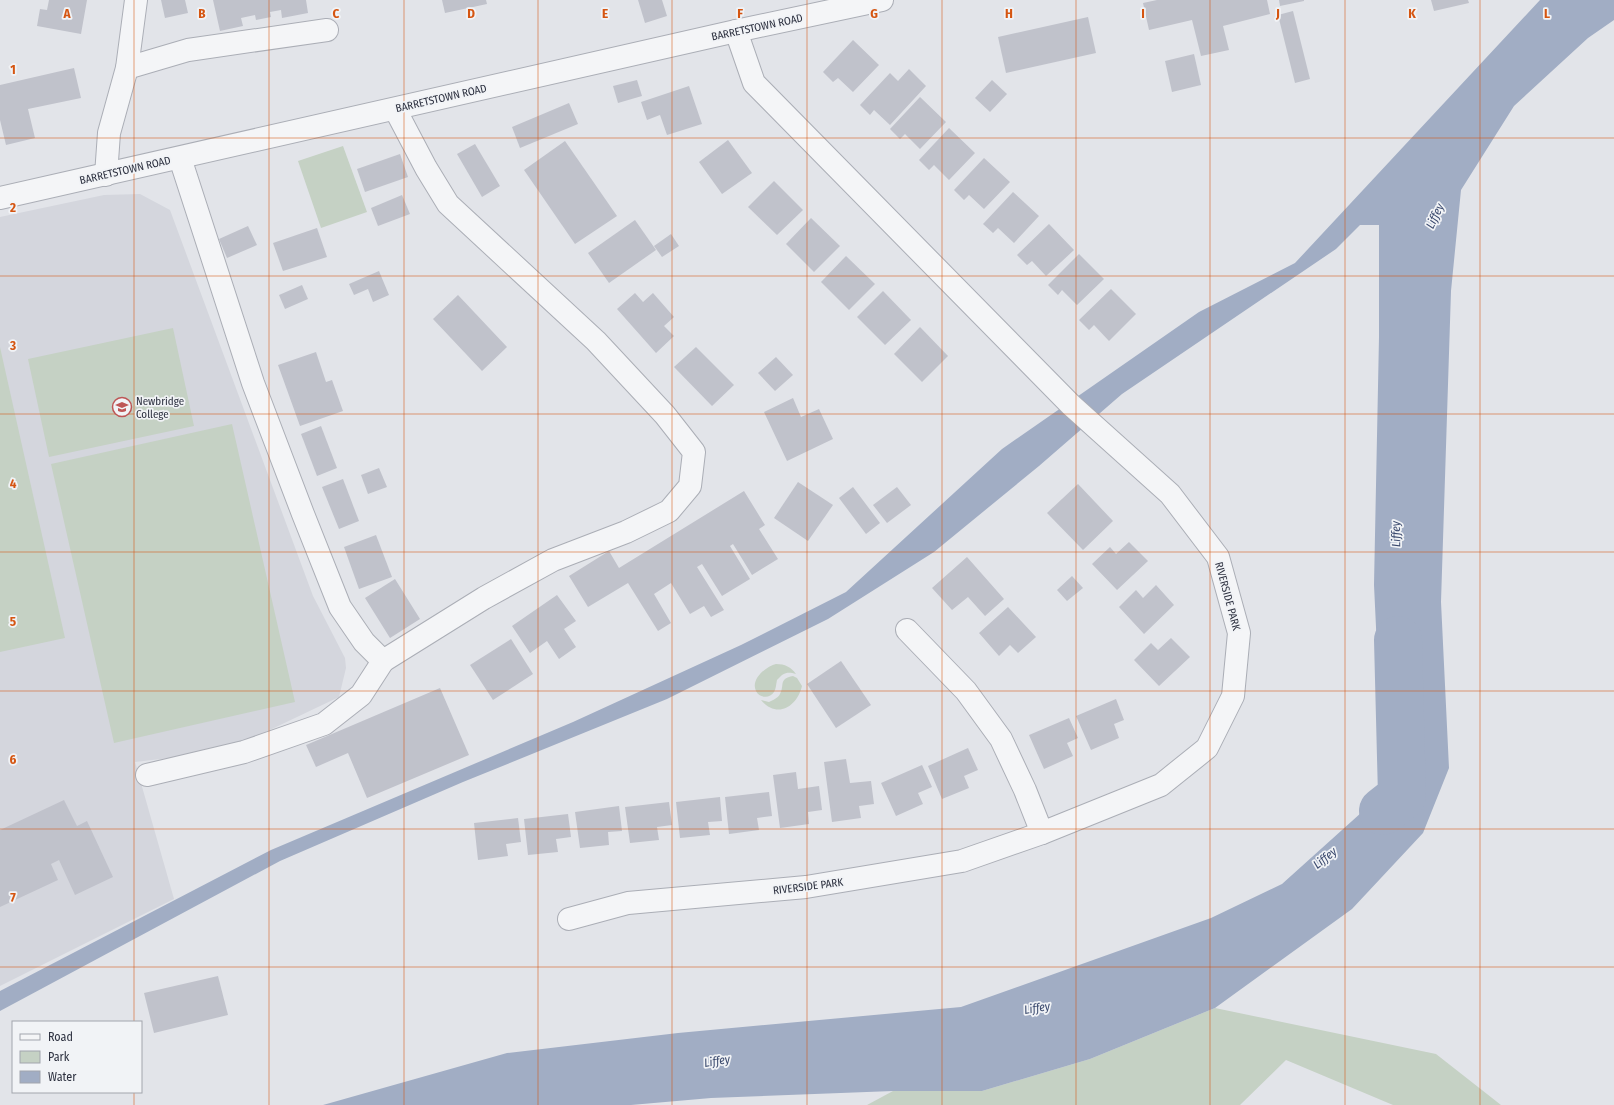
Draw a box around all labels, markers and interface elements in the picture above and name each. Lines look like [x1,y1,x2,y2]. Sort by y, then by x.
text: A [62,6,71,21]
text: B [198,6,206,21]
text: C [333,6,340,21]
text: D [467,6,475,21]
text: E [602,6,608,21]
text: F [737,6,743,21]
text: G [870,6,878,21]
text: H [1005,6,1013,21]
text: I [1141,6,1145,21]
text: J [1275,6,1280,21]
text: K [1408,6,1416,21]
text: L [1544,6,1550,21]
street label: BARRETSTOWN ROAD [710,11,804,44]
text: 1 [10,62,16,77]
street label: BARRETSTOWN ROAD [394,82,488,115]
street label: BARRETSTOWN ROAD [78,154,172,187]
text: 2 [9,200,16,215]
water label: Liffey [1423,201,1447,231]
text: 3 [9,338,16,353]
place label: Newbridge College [136,395,184,421]
school or university icon: Newbridge College [111,396,133,418]
text: 4 [10,476,17,491]
water label: Liffey [1389,520,1403,547]
street label: RIVERSIDE PARK [1212,560,1243,632]
text: 5 [10,614,16,629]
text: 6 [10,752,17,767]
water label: Liffey [1310,844,1340,872]
street label: RIVERSIDE PARK [772,876,844,897]
text: 7 [10,890,16,905]
water label: Liffey [1023,999,1052,1017]
legend [12,1021,142,1093]
text: Road [48,1030,73,1044]
text: Park [48,1050,70,1064]
water label: Liffey [703,1052,732,1070]
text: Water [48,1070,77,1084]

